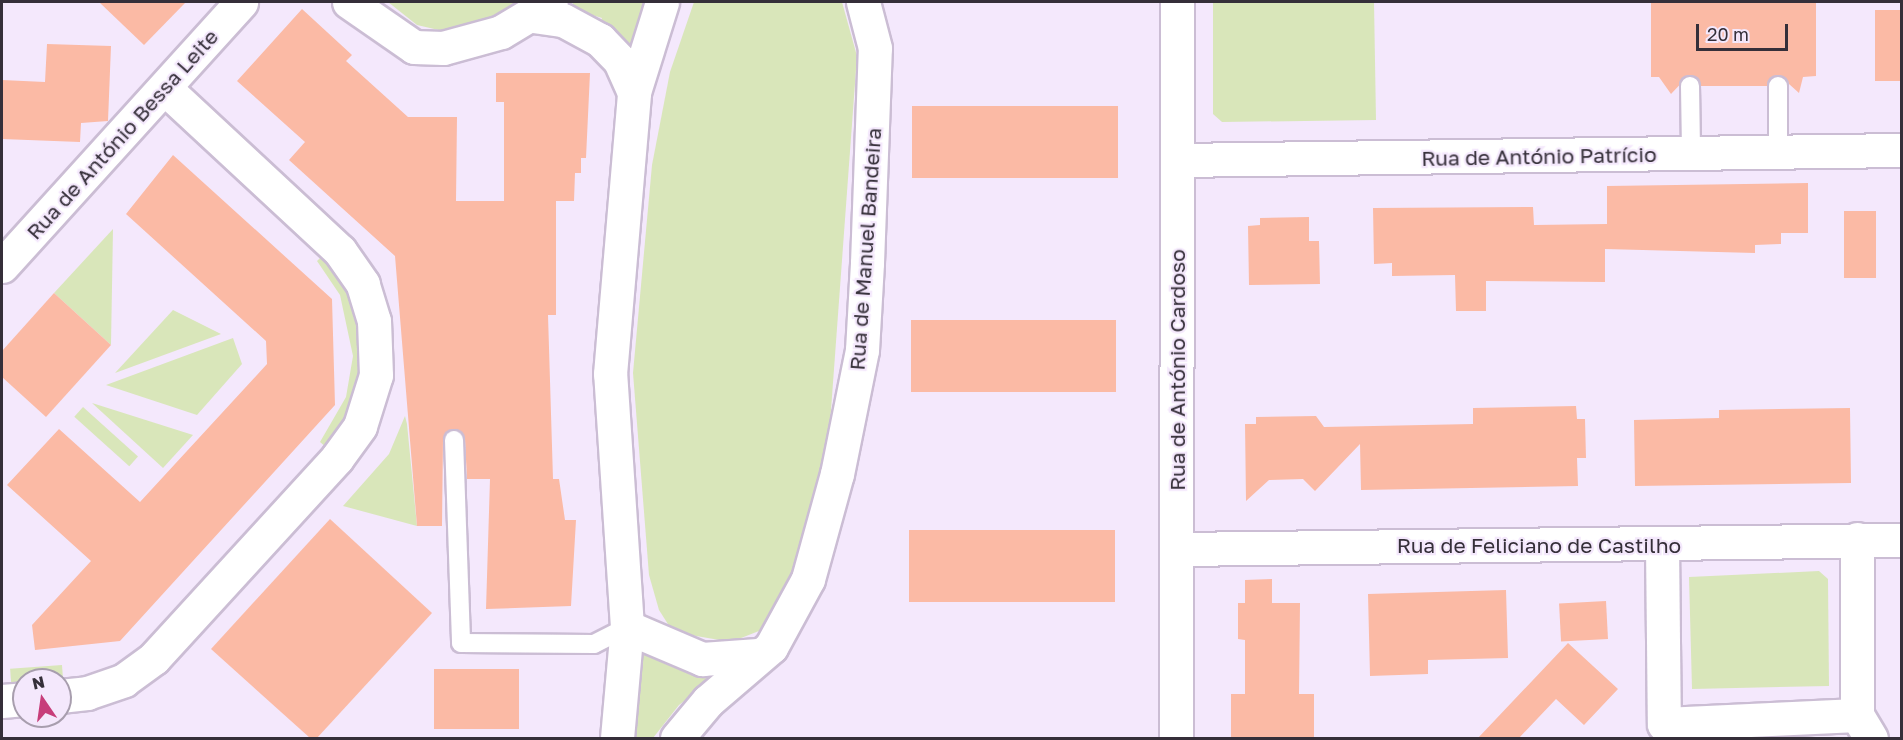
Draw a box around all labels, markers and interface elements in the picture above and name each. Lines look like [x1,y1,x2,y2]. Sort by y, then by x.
scale bar [1699,12,1790,50]
text: 20 m [1707,23,1749,45]
street label: Rua de António Bessa Leite [21,24,223,244]
street label: Rua de Manuel Bandeira [844,127,886,371]
street label: Rua de António Patrício [1421,141,1657,171]
street label: Rua de António Cardoso [1164,249,1190,491]
street label: Rua de Feliciano de Castilho [1397,532,1681,558]
north arrow [12,668,72,728]
text: N [30,671,47,694]

